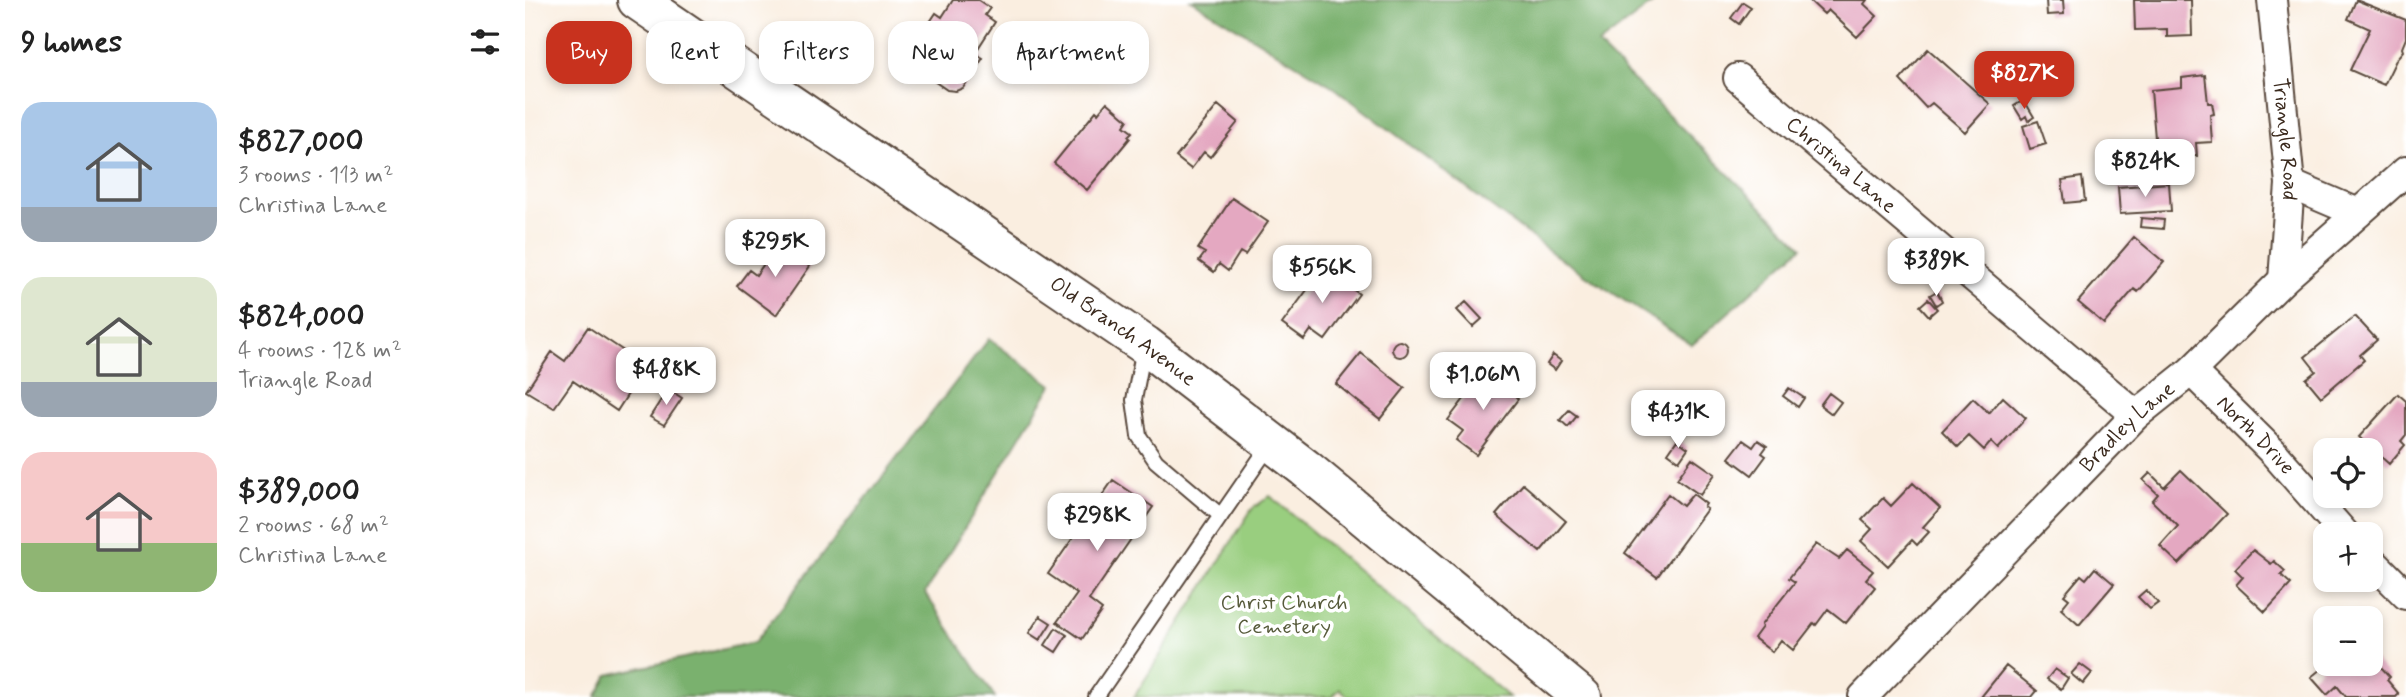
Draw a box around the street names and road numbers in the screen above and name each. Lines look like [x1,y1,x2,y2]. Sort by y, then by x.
street label: Triangle Road [2266,77,2304,201]
street label: Christina Lane [1780,110,1902,220]
street label: Old Branch Avenue [1044,270,1202,393]
street label: Bradley Lane [2074,375,2181,479]
street label: North Drive [2210,390,2301,481]

